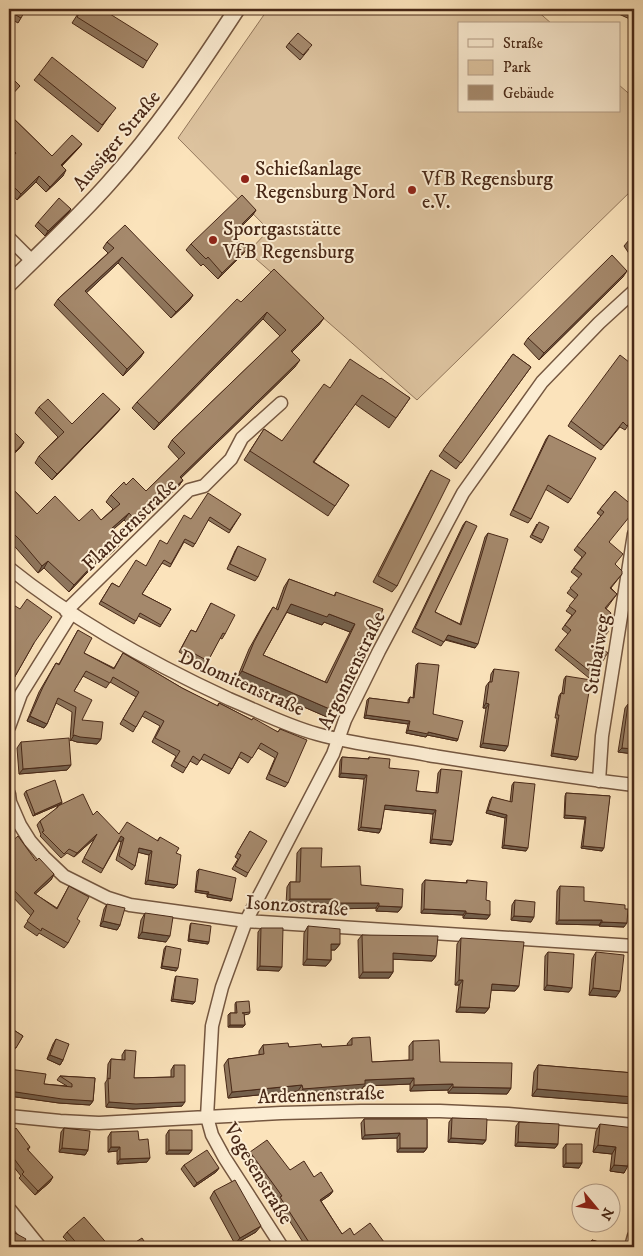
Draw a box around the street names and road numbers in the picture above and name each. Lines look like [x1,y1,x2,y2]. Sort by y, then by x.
street label: Aussiger Straße [68,85,167,196]
street label: Flandernstraße [77,473,183,577]
street label: Argonnenstraße [313,607,392,734]
street label: Stubaiweg [579,612,616,696]
street label: Dolomitenstraße [175,645,308,722]
street label: Isonzostraße [245,890,349,923]
street label: Ardennenstraße [257,1081,385,1110]
street label: Vogesenstraße [217,1118,298,1229]

